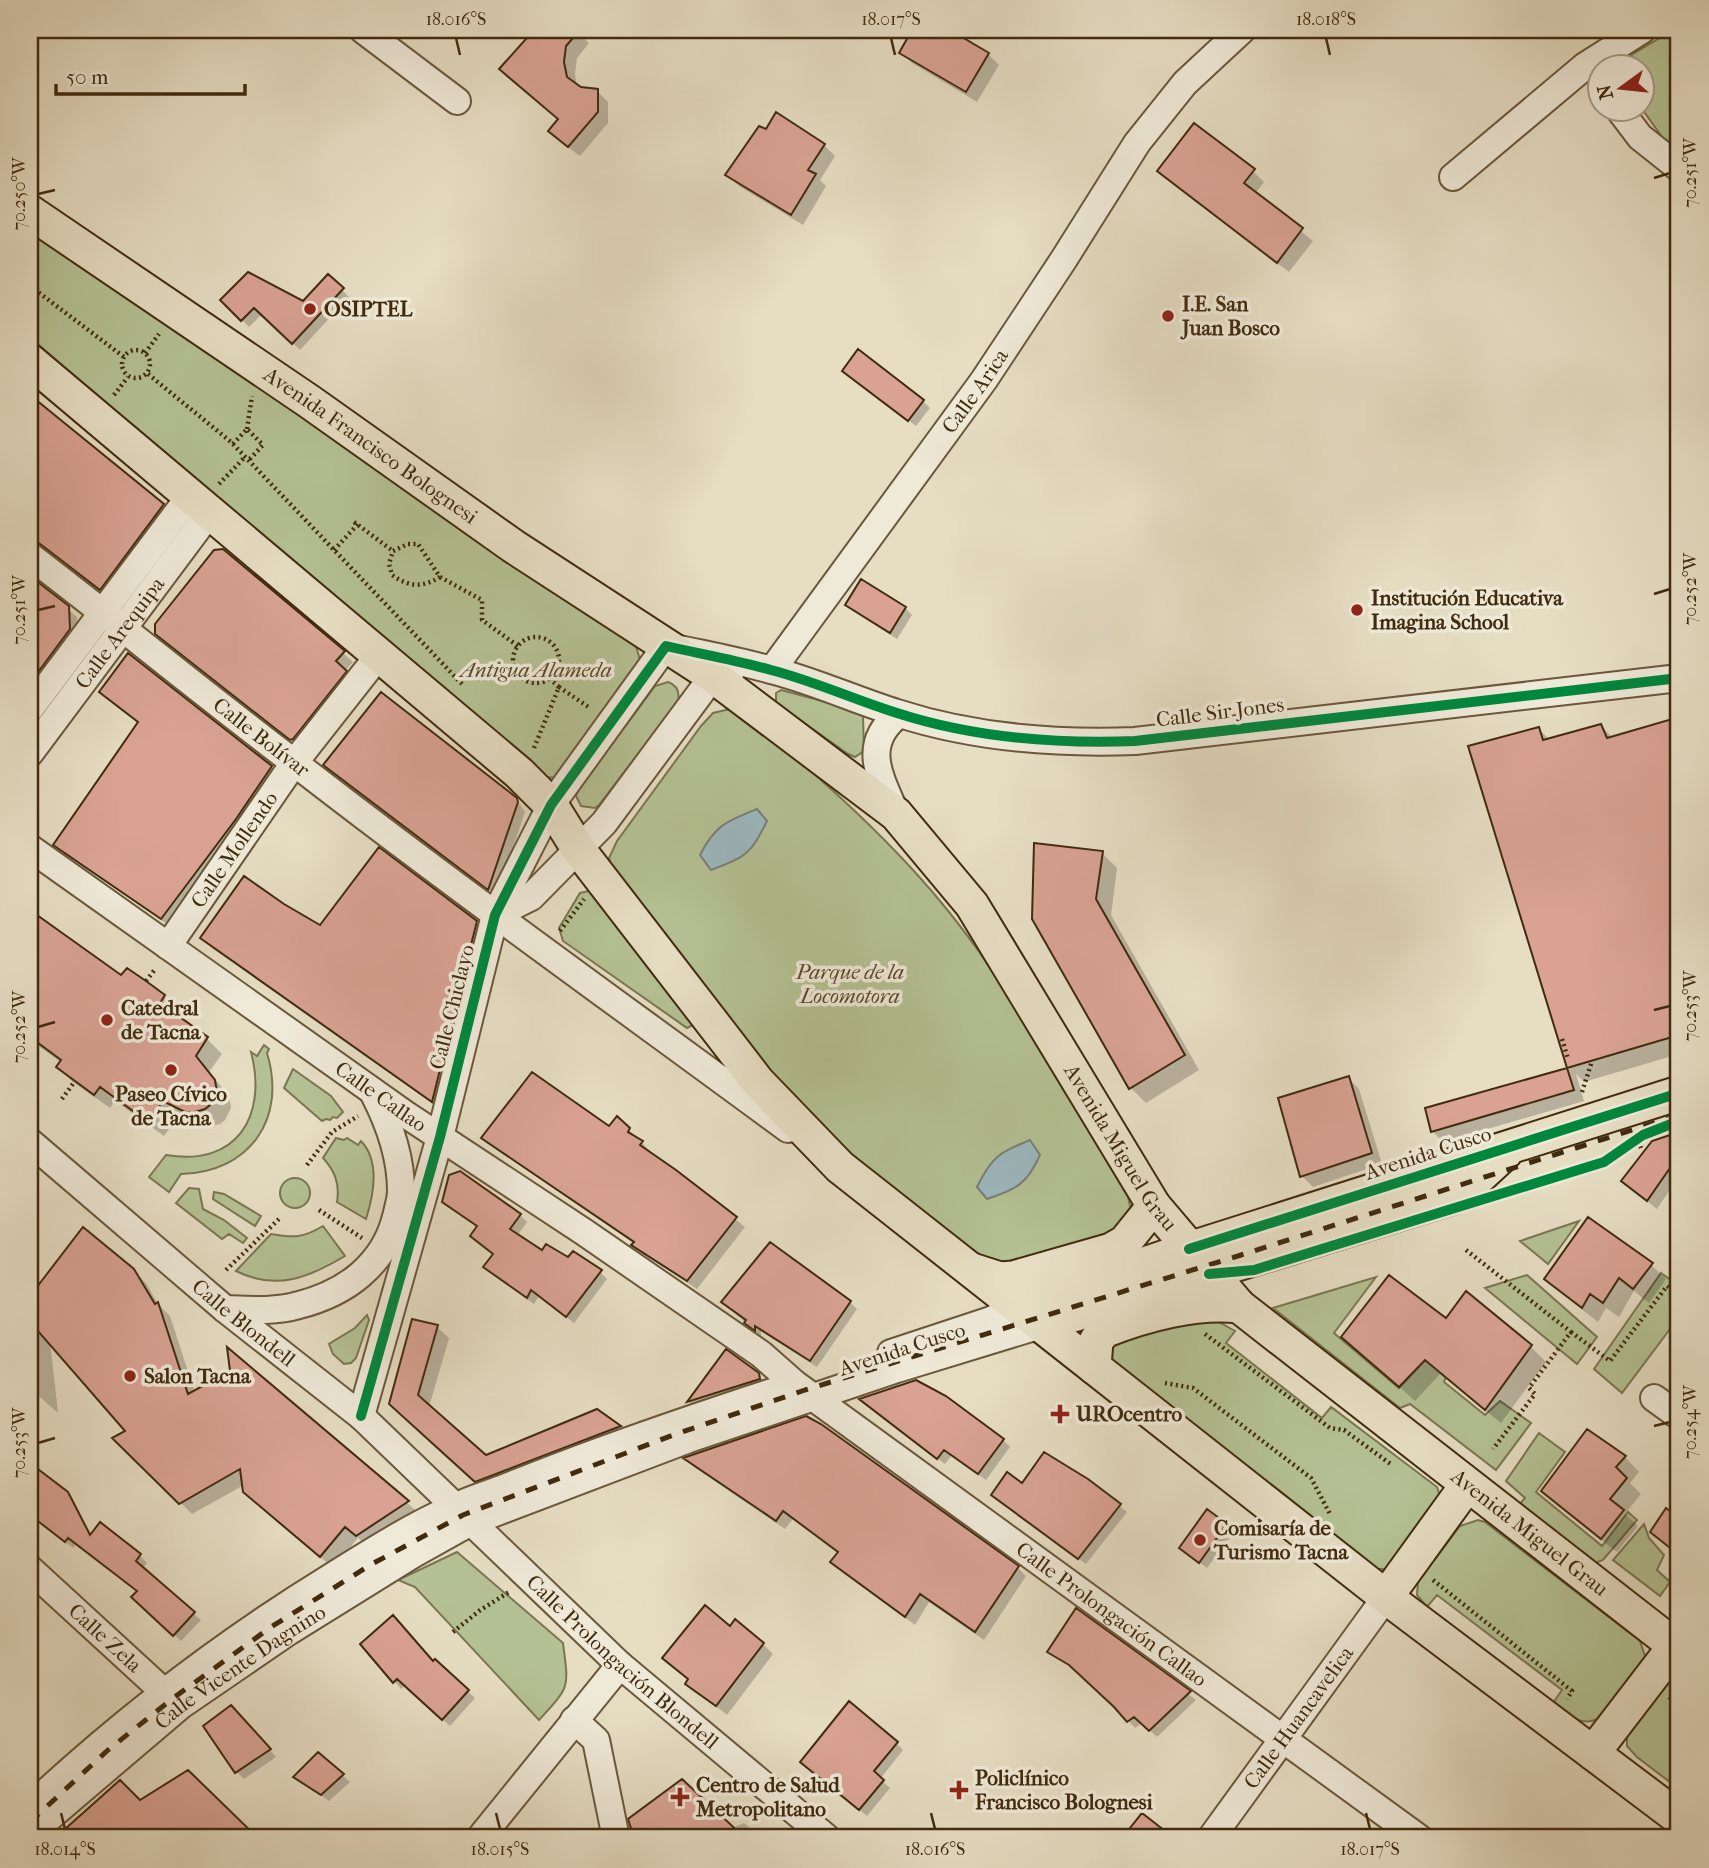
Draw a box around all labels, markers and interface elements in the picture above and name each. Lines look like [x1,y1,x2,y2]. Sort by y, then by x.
text: 18.016°S [426,9,486,30]
text: 18.017°S [861,9,921,30]
text: 18.018°S [1296,9,1356,30]
scale bar [56,52,245,96]
north arrow [1586,52,1656,122]
text: 50 m [66,65,109,89]
text: N [1593,82,1618,102]
text: 70.251°W [1680,137,1701,208]
text: 70.250°W [9,156,30,231]
place label: I.E. San Juan Bosco [1180,292,1280,340]
place label: OSIPTEL [324,297,413,321]
marker: OSIPTEL [302,301,318,317]
marker: I.E. San Juan Bosco [1160,308,1176,324]
street label: Calle Arica [937,344,1013,438]
street label: Avenida Francisco Bolognesi [258,362,482,529]
text: 70.252°W [1680,551,1701,625]
street label: Calle Arequipa [70,572,169,693]
text: 70.251°W [9,574,30,645]
place label: Institución Educativa Imagina School [1371,586,1564,634]
marker: Institución Educativa Imagina School [1349,602,1365,618]
park label: Antigua Alameda [457,658,612,682]
street label: Calle Sir Jones [1155,692,1286,732]
street label: Calle Bolívar [208,693,314,782]
street label: Calle Mollendo [186,787,283,912]
street label: Calle Chiclayo [425,942,479,1072]
park label: Parque de la Locomotora [795,960,904,1008]
text: 70.253°W [1680,969,1701,1041]
text: 70.252°W [9,989,30,1063]
place label: Catedral de Tacna [121,996,202,1044]
marker: Catedral de Tacna [99,1012,115,1028]
street label: Calle Callao [330,1056,431,1137]
street label: Avenida Miguel Grau [1059,1059,1182,1236]
marker: Paseo Cívico de Tacna [163,1062,179,1078]
place label: Paseo Cívico de Tacna [115,1082,227,1130]
street label: Avenida Cusco [1361,1121,1494,1185]
street label: Calle Blondell [187,1274,300,1372]
street label: Avenida Cusco [835,1317,968,1381]
place label: Salon Tacna [144,1364,252,1388]
marker: Salon Tacna [122,1368,138,1384]
text: 70.254°W [1680,1384,1701,1459]
place label: UROcentro [1075,1402,1183,1426]
marker: UROcentro [1050,1404,1070,1424]
text: 70.253°W [9,1406,30,1478]
street label: Avenida Miguel Grau [1446,1463,1613,1601]
place label: Comisaría de Turismo Tacna [1213,1516,1350,1564]
marker: Comisaría de Turismo Tacna [1192,1532,1208,1548]
street label: Calle Prolongación Callao [1012,1537,1212,1692]
street label: Calle Prolongación Blondell [522,1570,723,1754]
street label: Calle Zela [64,1599,147,1678]
street label: Calle Vicente Dagnino [150,1600,330,1734]
street label: Calle Huancavelica [1239,1641,1358,1793]
place label: Policlínico Francisco Bolognesi [974,1766,1154,1814]
place label: Centro de Salud Metropolitano [695,1773,840,1821]
marker: Policlínico Francisco Bolognesi [949,1780,969,1800]
marker: Centro de Salud Metropolitano [670,1787,690,1807]
text: 18.014°S [34,1839,96,1860]
text: 18.015°S [471,1839,529,1860]
text: 18.016°S [905,1839,965,1860]
text: 18.017°S [1340,1839,1400,1860]

